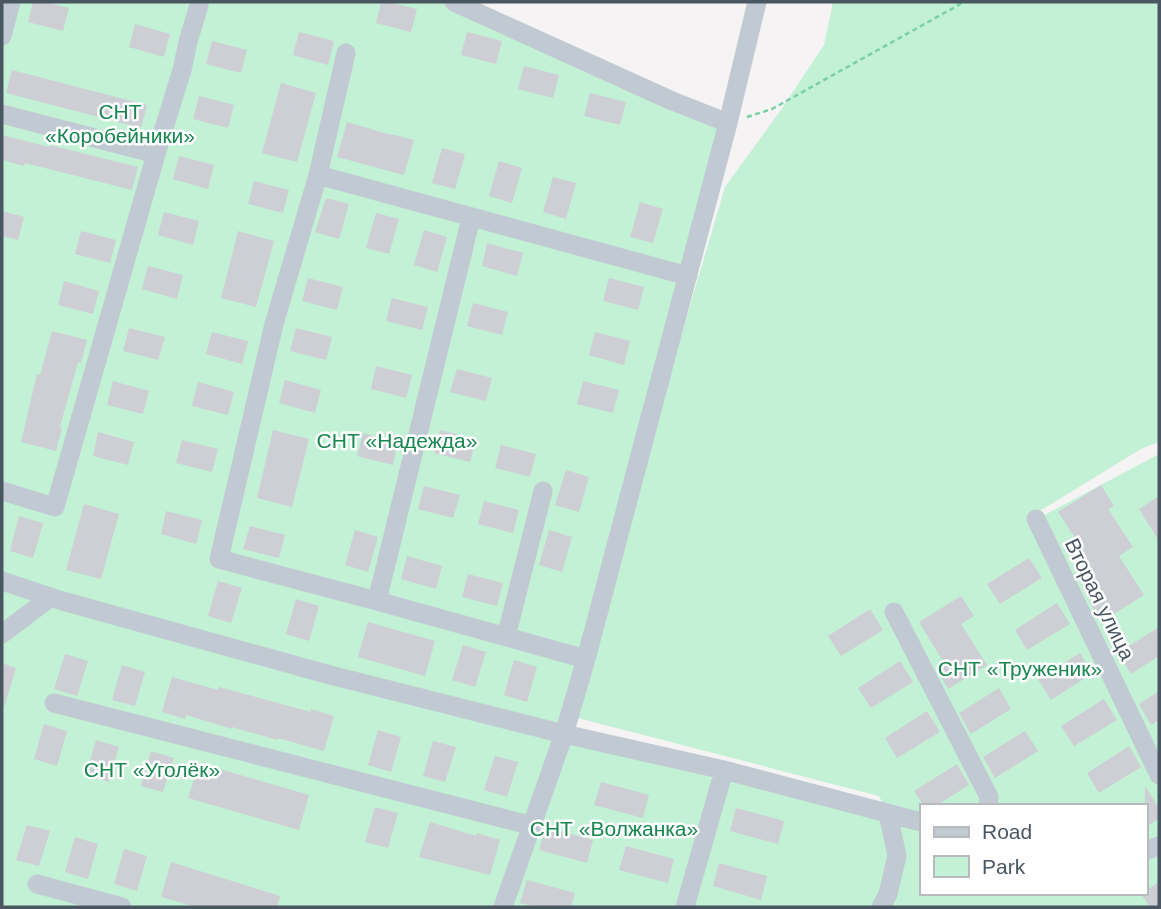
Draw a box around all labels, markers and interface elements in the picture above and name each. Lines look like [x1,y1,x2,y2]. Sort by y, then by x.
park label: СНТ «Коробейники» [45,100,195,147]
park label: СНТ «Надежда» [317,429,477,452]
street label: Вторая улица [1061,534,1140,664]
park label: СНТ «Труженик» [938,657,1102,680]
park label: СНТ «Уголёк» [84,758,220,781]
legend [920,804,1147,895]
park label: СНТ «Волжанка» [530,817,698,840]
text: Road [982,820,1032,843]
text: Park [982,855,1026,878]

